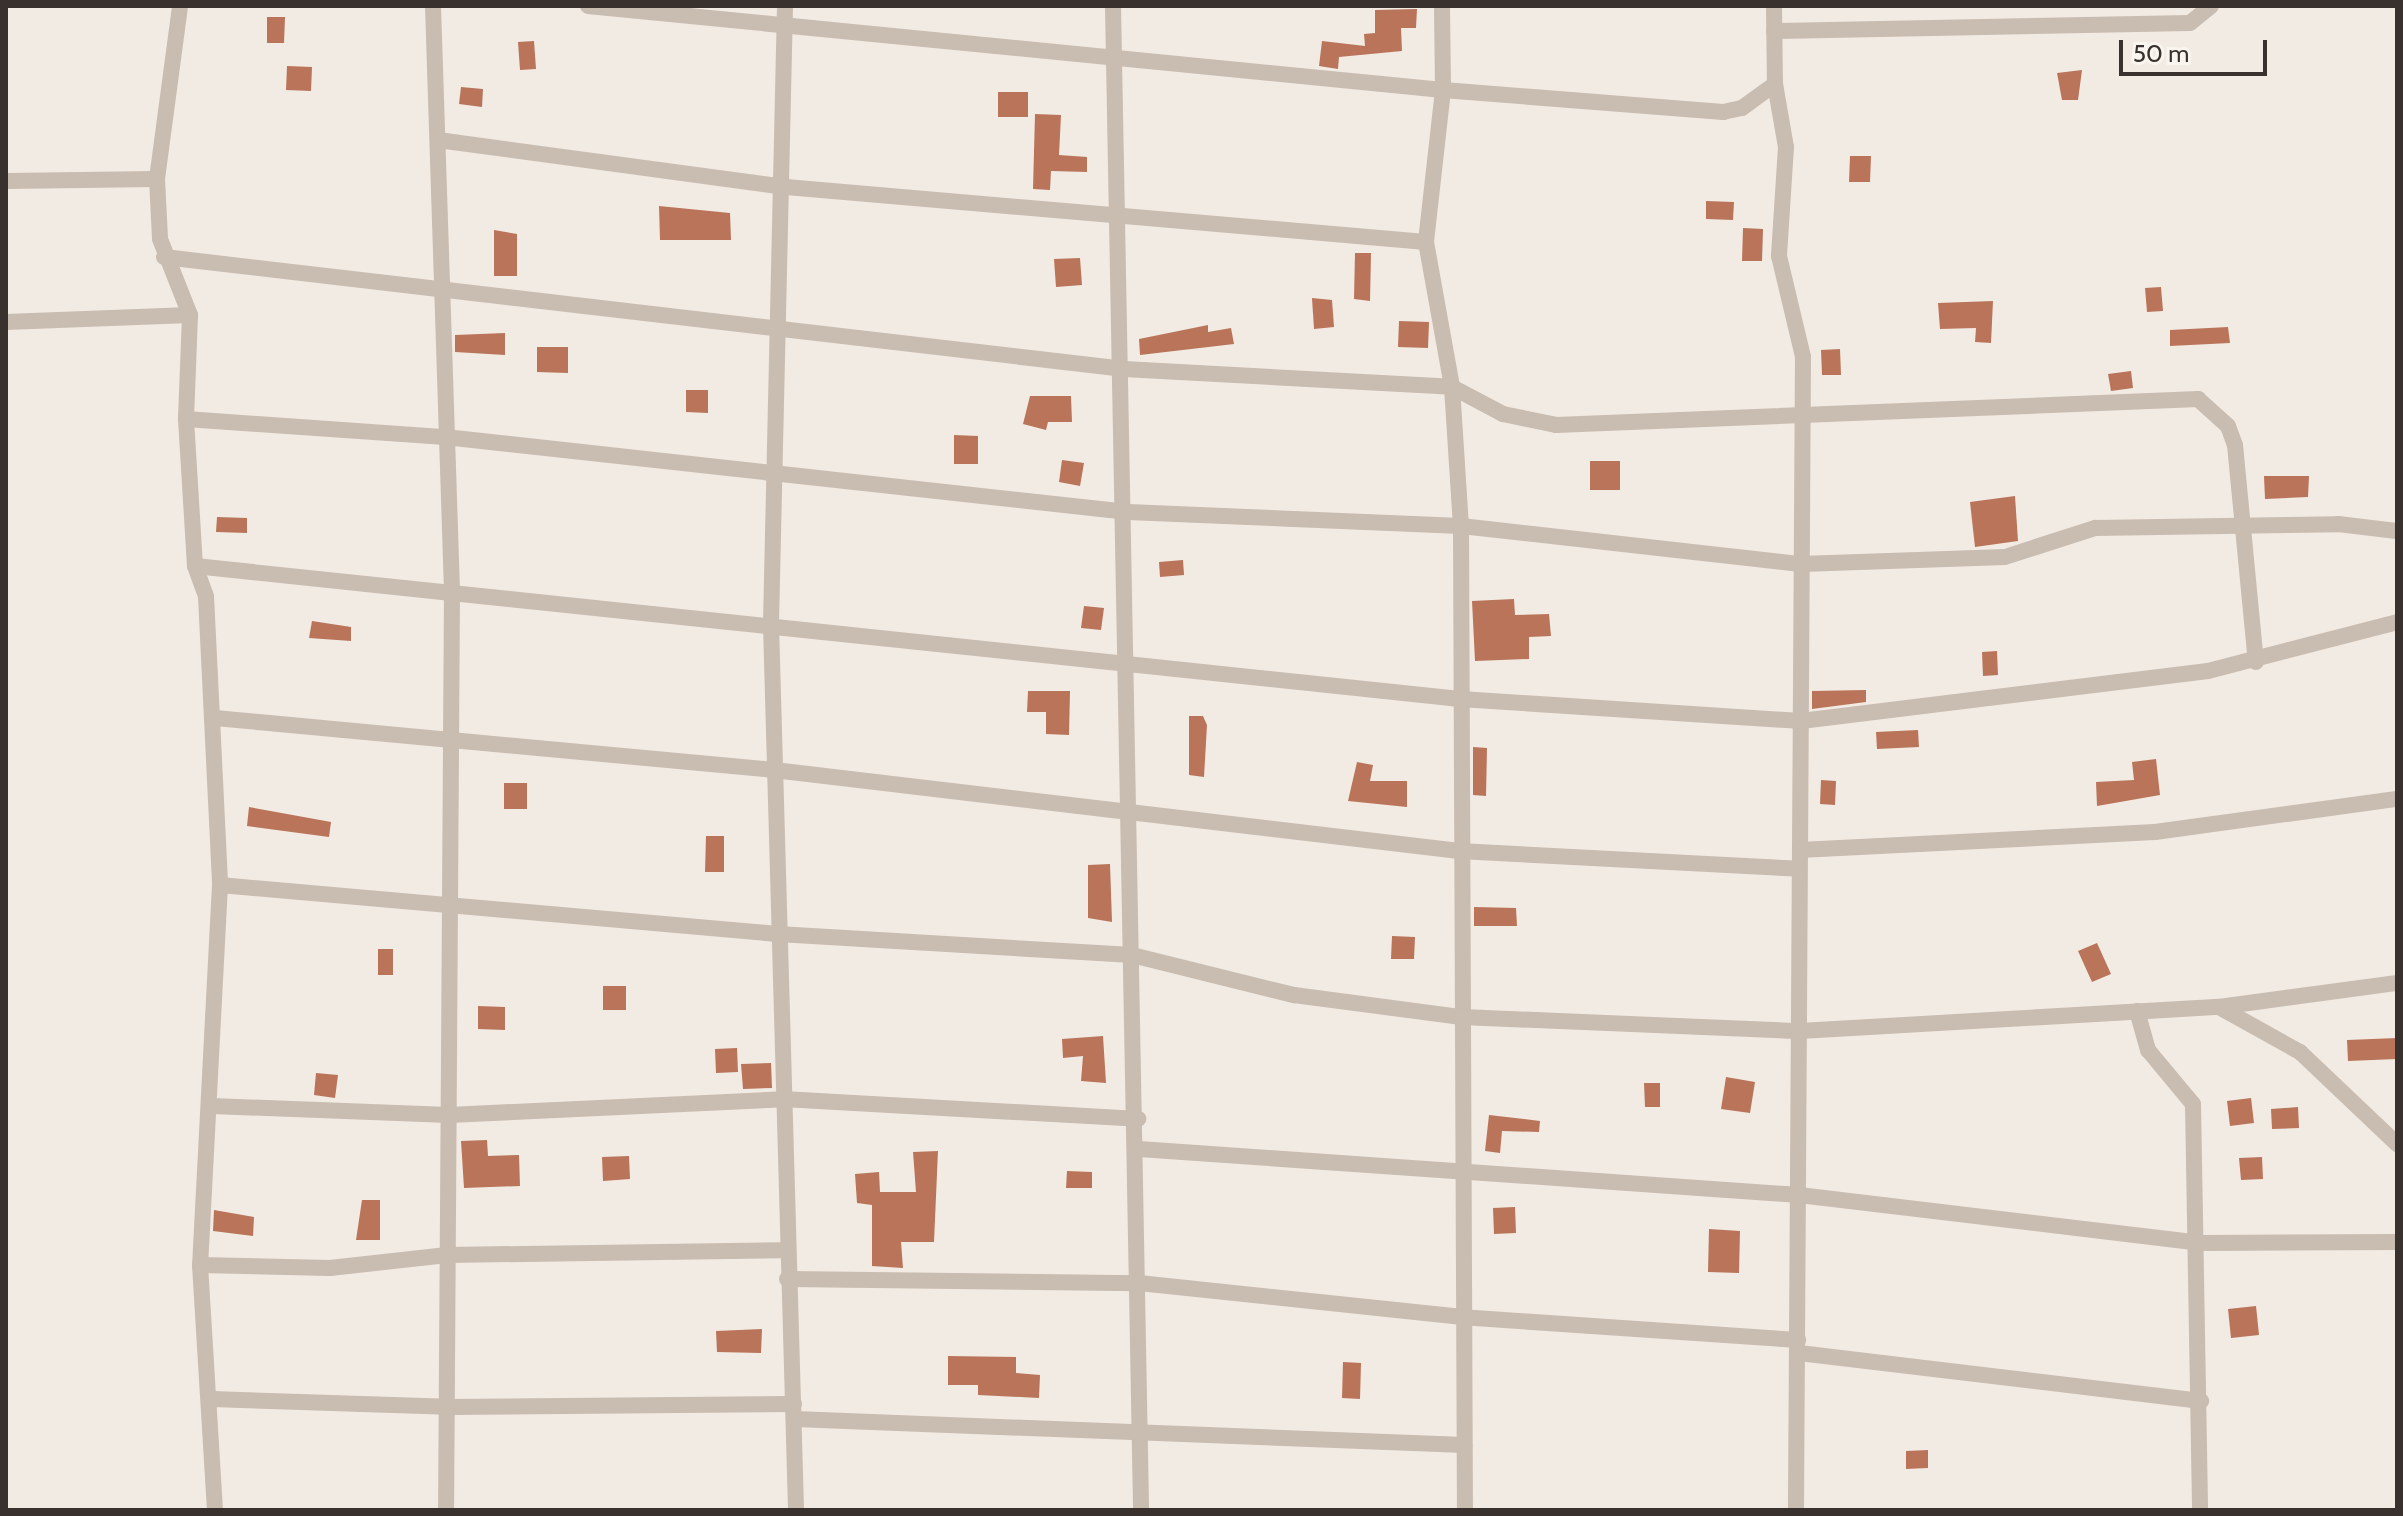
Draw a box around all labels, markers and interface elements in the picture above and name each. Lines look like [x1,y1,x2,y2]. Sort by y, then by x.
scale bar [2123,24,2271,74]
text: 50 m [2133,39,2189,68]

